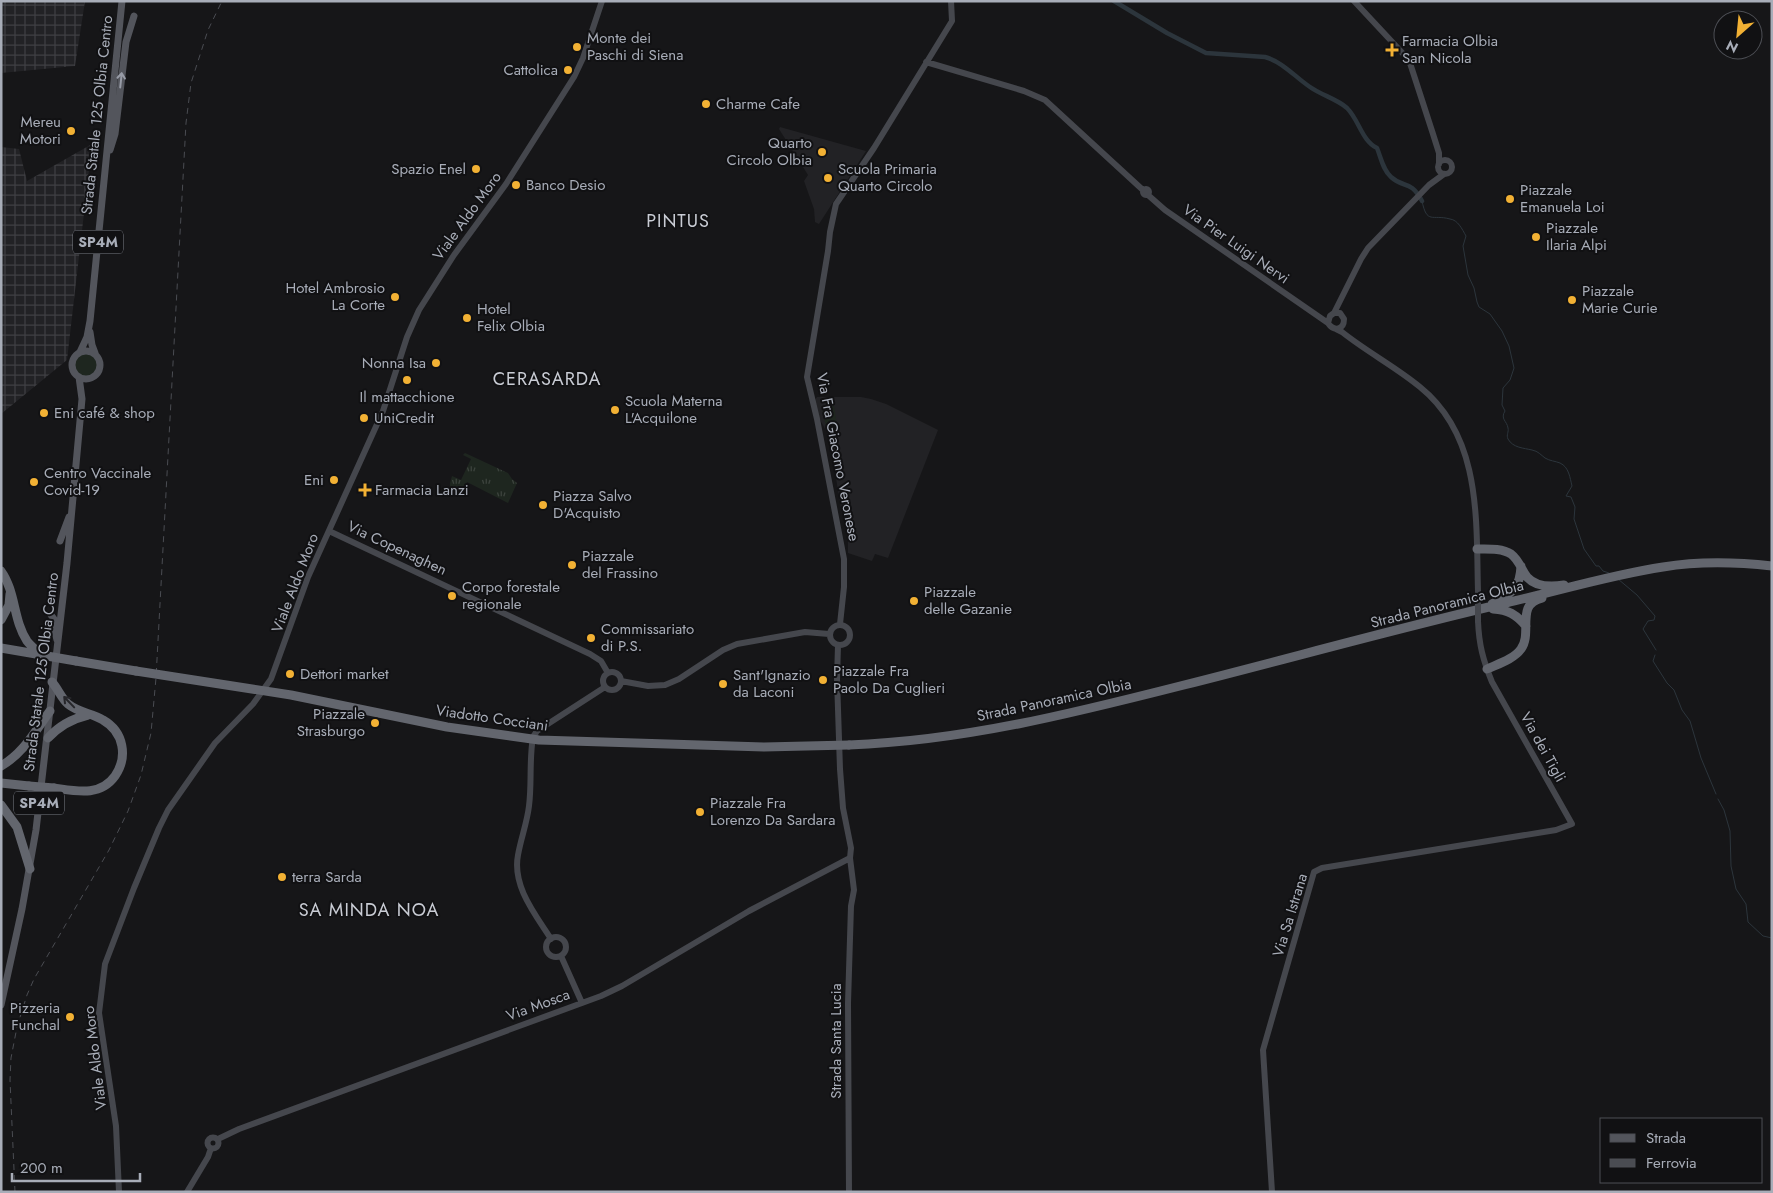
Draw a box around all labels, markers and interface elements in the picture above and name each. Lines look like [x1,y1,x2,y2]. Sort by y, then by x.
north arrow [1713,10,1763,60]
street label: Strada Statale 125 Olbia Centro [76,14,118,216]
place label: Monte dei Paschi di Siena [587,27,683,66]
place label: Farmacia Olbia San Nicola [1402,30,1498,69]
text: N [1723,35,1742,58]
marker: Monte dei Paschi di Siena [571,41,583,53]
marker: Farmacia Olbia San Nicola [1386,44,1398,56]
place label: Cattolica [503,59,558,81]
marker: Cattolica [562,64,574,76]
one-way arrow [116,73,126,89]
place label: Charme Cafe [716,93,800,115]
marker: Charme Cafe [700,98,712,110]
place label: Mereu Motori [20,111,61,150]
marker: Mereu Motori [65,125,77,137]
place label: Quarto Circolo Olbia [726,132,812,171]
marker: Quarto Circolo Olbia [816,146,828,158]
place label: Spazio Enel [391,158,466,180]
place label: Scuola Primaria Quarto Circolo [838,158,937,197]
marker: Spazio Enel [470,163,482,175]
street label: Viale Aldo Moro [427,167,507,265]
marker: Scuola Primaria Quarto Circolo [822,172,834,184]
place label: Banco Desio [526,174,605,196]
marker: Banco Desio [510,179,522,191]
place label: Piazzale Emanuela Loi [1520,179,1605,218]
marker: Piazzale Emanuela Loi [1504,193,1516,205]
street label: Via Pier Luigi Nervi [1178,199,1294,289]
district label: PINTUS [646,208,710,234]
place label: Piazzale Ilaria Alpi [1546,217,1607,256]
road number: SP4M [73,230,123,253]
marker: Piazzale Ilaria Alpi [1530,231,1542,243]
place label: Hotel Ambrosio La Corte [285,277,385,316]
place label: Piazzale Marie Curie [1582,280,1658,319]
marker: Hotel Ambrosio La Corte [389,291,401,303]
marker: Piazzale Marie Curie [1566,294,1578,306]
place label: Hotel Felix Olbia [477,298,545,337]
marker: Hotel Felix Olbia [461,312,473,324]
place label: Nonna Isa [362,352,426,374]
marker: Nonna Isa [430,357,442,369]
district label: CERASARDA [493,366,601,392]
street label: Via Fra Giacomo Veronese [811,371,865,543]
marker: Il mattacchione [401,374,413,386]
place label: Il mattacchione [360,386,455,408]
place label: Scuola Materna L'Acquilone [625,390,723,429]
place label: Eni café & shop [54,402,155,424]
marker: Scuola Materna L'Acquilone [609,404,621,416]
marker: Eni café & shop [38,407,50,419]
place label: UniCredit [374,407,435,429]
marker: UniCredit [358,412,370,424]
place label: Centro Vaccinale Covid-19 [44,462,151,501]
place label: Eni [304,469,324,491]
marker: Eni [328,474,340,486]
marker: Centro Vaccinale Covid-19 [28,476,40,488]
place label: Farmacia Lanzi [375,479,469,501]
marker: Farmacia Lanzi [359,484,371,496]
place label: Piazza Salvo D'Acquisto [553,485,632,524]
marker: Piazza Salvo D'Acquisto [537,499,549,511]
street label: Via Copenaghen [344,515,450,581]
street label: Viale Aldo Moro [266,530,324,636]
place label: Piazzale del Frassino [582,545,658,584]
marker: Piazzale del Frassino [566,559,578,571]
street label: Strada Statale 125 Olbia Centro [18,571,64,773]
street label: Strada Panoramica Olbia [1368,574,1526,634]
place label: Corpo forestale regionale [462,576,560,615]
place label: Piazzale delle Gazanie [924,581,1012,620]
marker: Corpo forestale regionale [446,590,458,602]
marker: Piazzale delle Gazanie [908,595,920,607]
place label: Commissariato di P.S. [601,618,694,657]
marker: Commissariato di P.S. [585,632,597,644]
place label: Piazzale Fra Paolo Da Cuglieri [833,660,945,699]
place label: Dettori market [300,663,389,685]
place label: Sant'Ignazio da Laconi [733,664,811,703]
marker: Dettori market [284,668,296,680]
street label: Strada Panoramica Olbia [975,673,1133,727]
marker: Piazzale Fra Paolo Da Cuglieri [817,674,829,686]
marker: Sant'Ignazio da Laconi [717,678,729,690]
one-way arrow [63,696,75,708]
street label: Viadotto Cocciani [434,699,550,737]
place label: Piazzale Strasburgo [297,703,365,742]
street label: Via dei Tigli [1515,708,1571,786]
marker: Piazzale Strasburgo [369,717,381,729]
road number: SP4M [14,791,64,814]
place label: Piazzale Fra Lorenzo Da Sardara [710,792,835,831]
marker: Piazzale Fra Lorenzo Da Sardara [694,806,706,818]
place label: terra Sarda [292,866,362,888]
marker: terra Sarda [276,871,288,883]
street label: Via Sa Istrana [1267,871,1313,959]
district label: SA MINDA NOA [299,897,439,923]
street label: Via Mosca [503,983,573,1027]
street label: Strada Santa Lucia [825,983,847,1099]
place label: Pizzeria Funchal [10,997,60,1036]
street label: Viale Aldo Moro [78,1005,112,1111]
marker: Pizzeria Funchal [64,1011,76,1023]
legend [1600,1118,1763,1183]
text: Strada [1646,1127,1686,1149]
scale bar [12,1150,140,1182]
text: Ferrovia [1646,1152,1697,1174]
text: 200 m [20,1157,63,1179]

